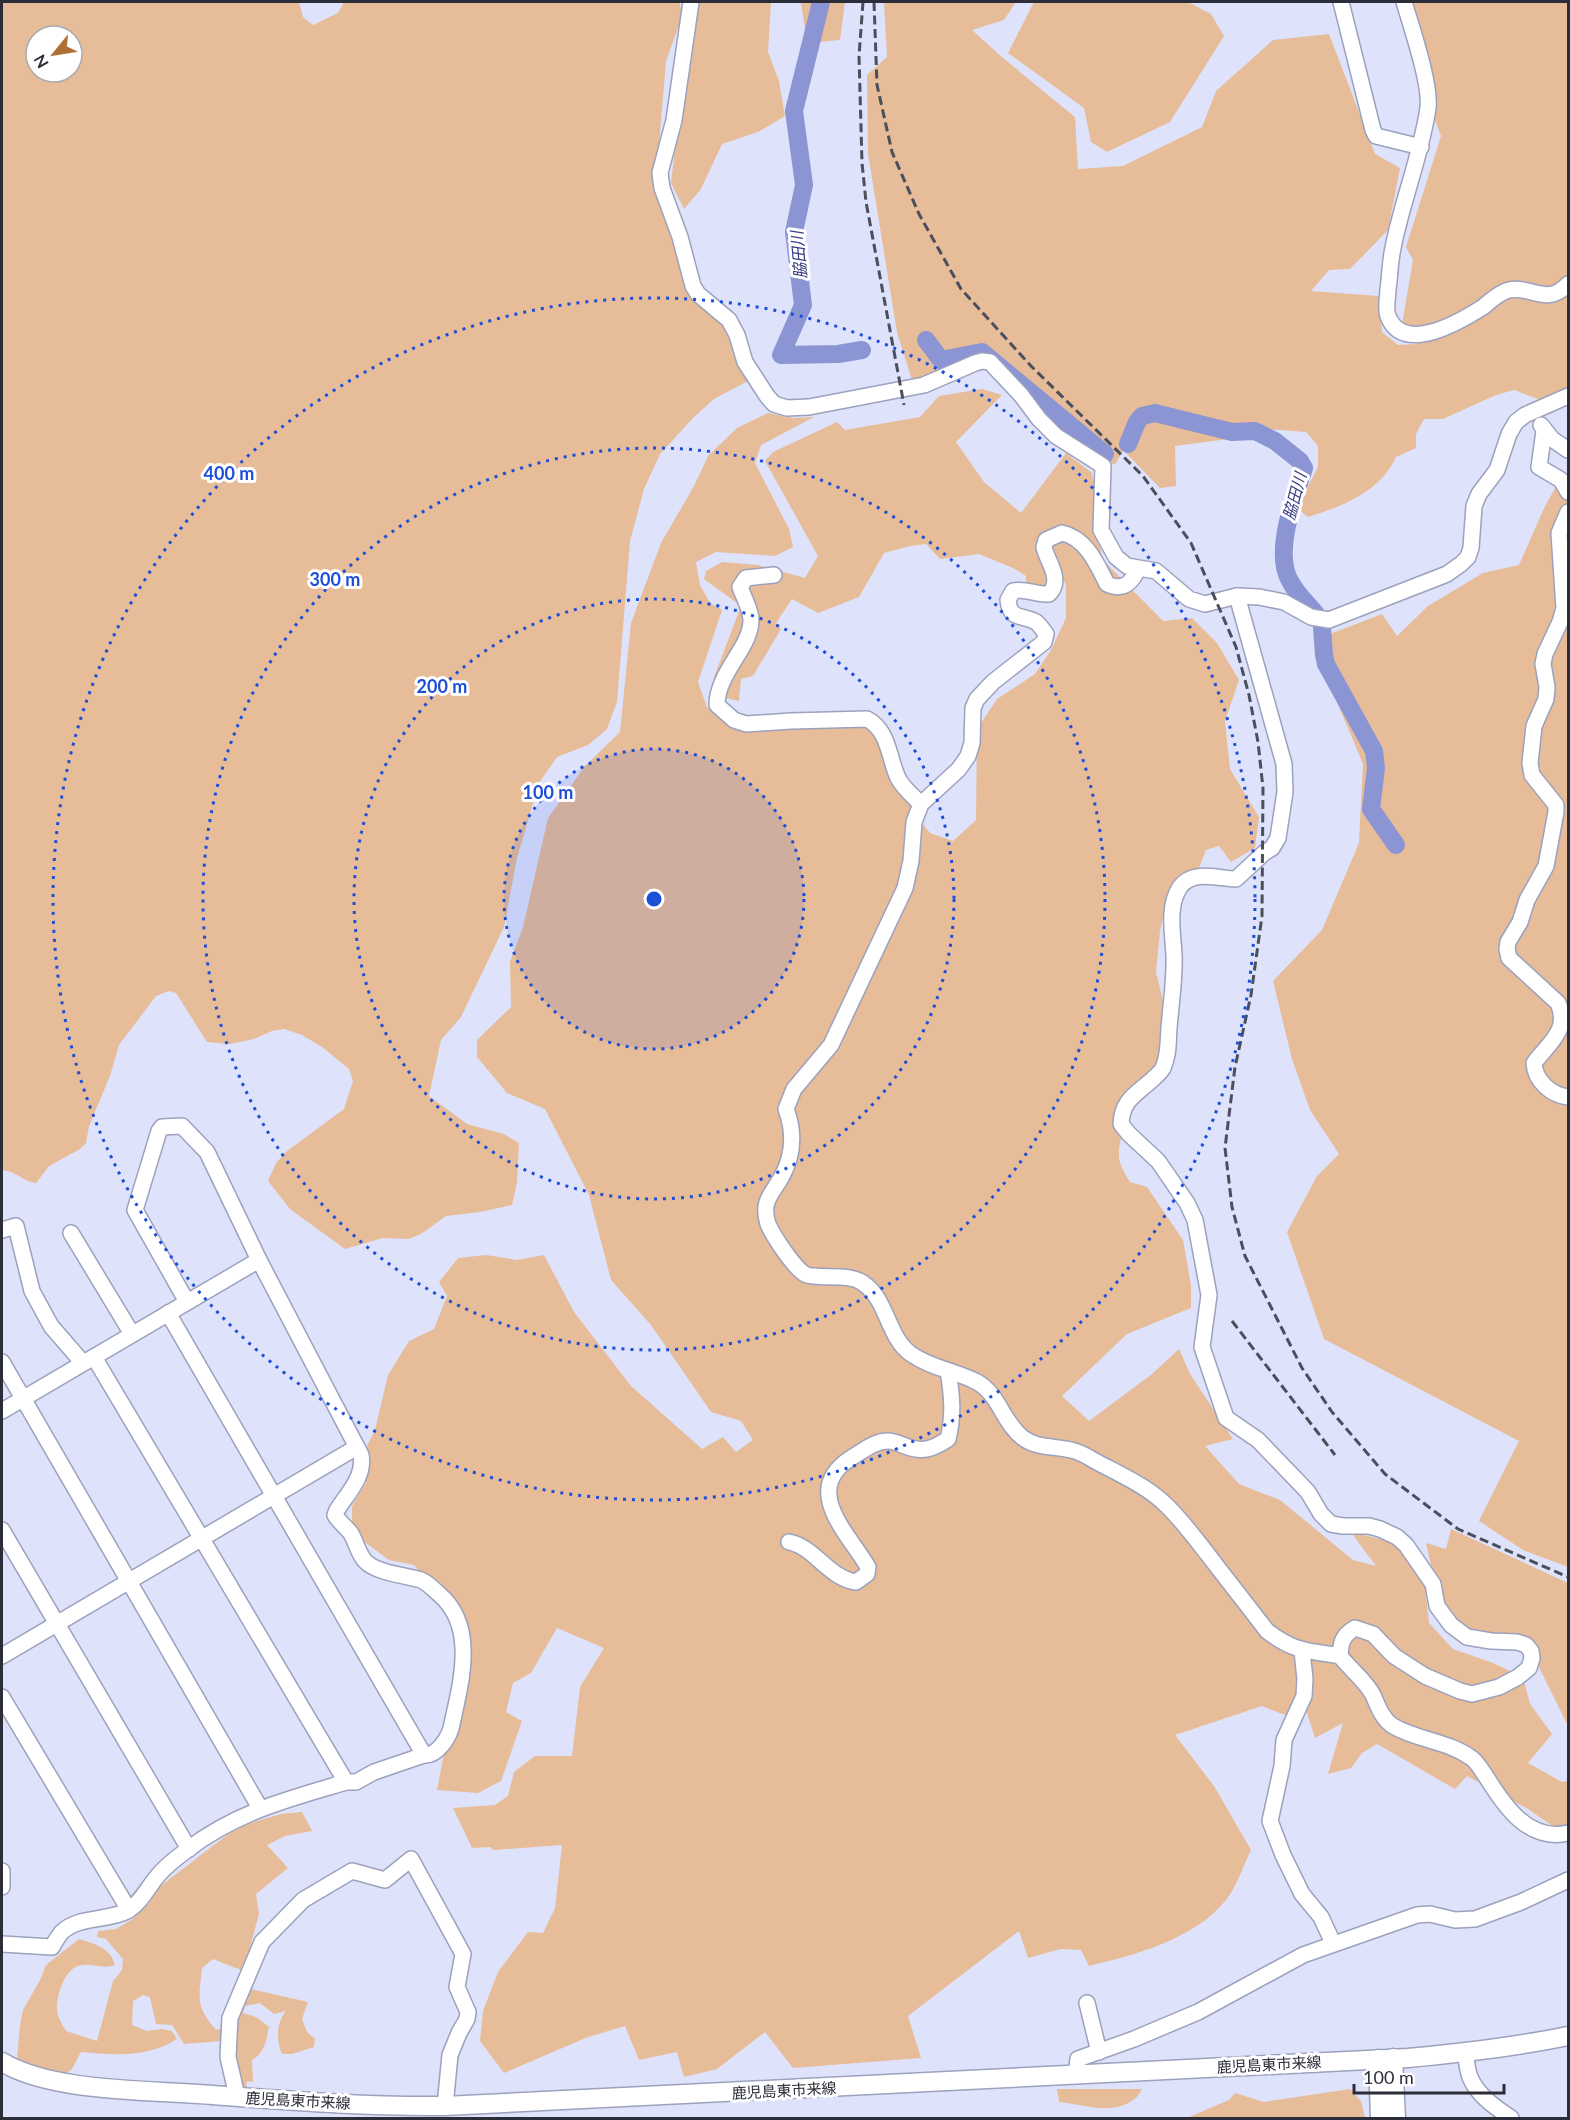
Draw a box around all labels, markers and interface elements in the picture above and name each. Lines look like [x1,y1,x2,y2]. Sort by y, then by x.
north arrow [24,24,84,84]
text: N [29,52,52,72]
water label: 脇田川 [786,228,810,280]
text: 400 m [204,462,254,484]
water label: 脇田川 [1279,468,1310,522]
text: 300 m [310,568,360,590]
text: 200 m [417,675,467,697]
text: 100 m [523,781,573,803]
centre of rings [644,889,664,909]
street label: 鹿児島東市来線 [1216,2052,1322,2076]
scale bar [1354,2057,1504,2095]
text: 100 m [1363,2066,1414,2088]
street label: 鹿児島東市来線 [731,2078,837,2102]
street label: 鹿児島東市来線 [245,2088,351,2112]

